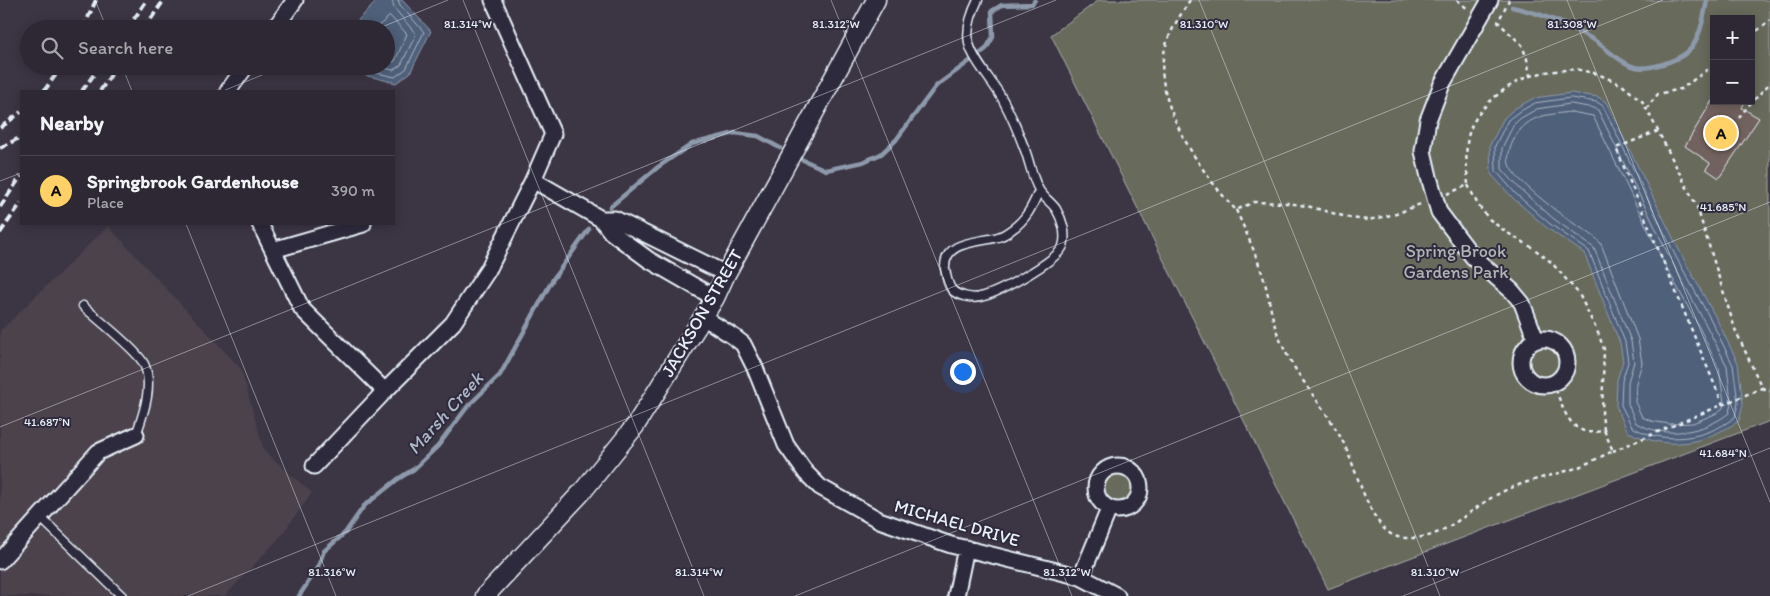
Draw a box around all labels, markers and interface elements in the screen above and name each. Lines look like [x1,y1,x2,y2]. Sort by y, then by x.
map controls [1710,15,1755,105]
button: + [1710,15,1755,60]
text: 81.314°W [444,17,492,31]
text: 81.312°W [812,17,860,31]
text: 81.310°W [1180,17,1228,31]
text: 81.308°W [1547,17,1597,31]
search box [20,20,395,75]
icon: search [38,34,66,62]
text: Search here [78,36,173,59]
button: − [1710,60,1755,105]
text: Nearby [40,110,104,135]
pin: A [1705,114,1737,152]
text: Springbrook Gardenhouse [87,170,299,193]
text: A [51,181,61,200]
text: 390 m [331,181,375,200]
text: Place [87,193,124,212]
text: 41.685°N [1700,200,1746,214]
park label: Spring Brook Gardens Park [1403,240,1509,283]
street label: JACKSON STREET [657,245,747,381]
your location [950,359,976,385]
water label: Marsh Creek [402,366,489,459]
text: 41.687°N [24,415,70,429]
text: 41.684°N [1699,446,1747,460]
street label: MICHAEL DRIVE [892,495,1022,551]
text: 81.316°W [308,565,356,579]
text: 81.314°W [675,565,723,579]
text: 81.312°W [1043,565,1091,579]
text: 81.310°W [1411,565,1459,579]

